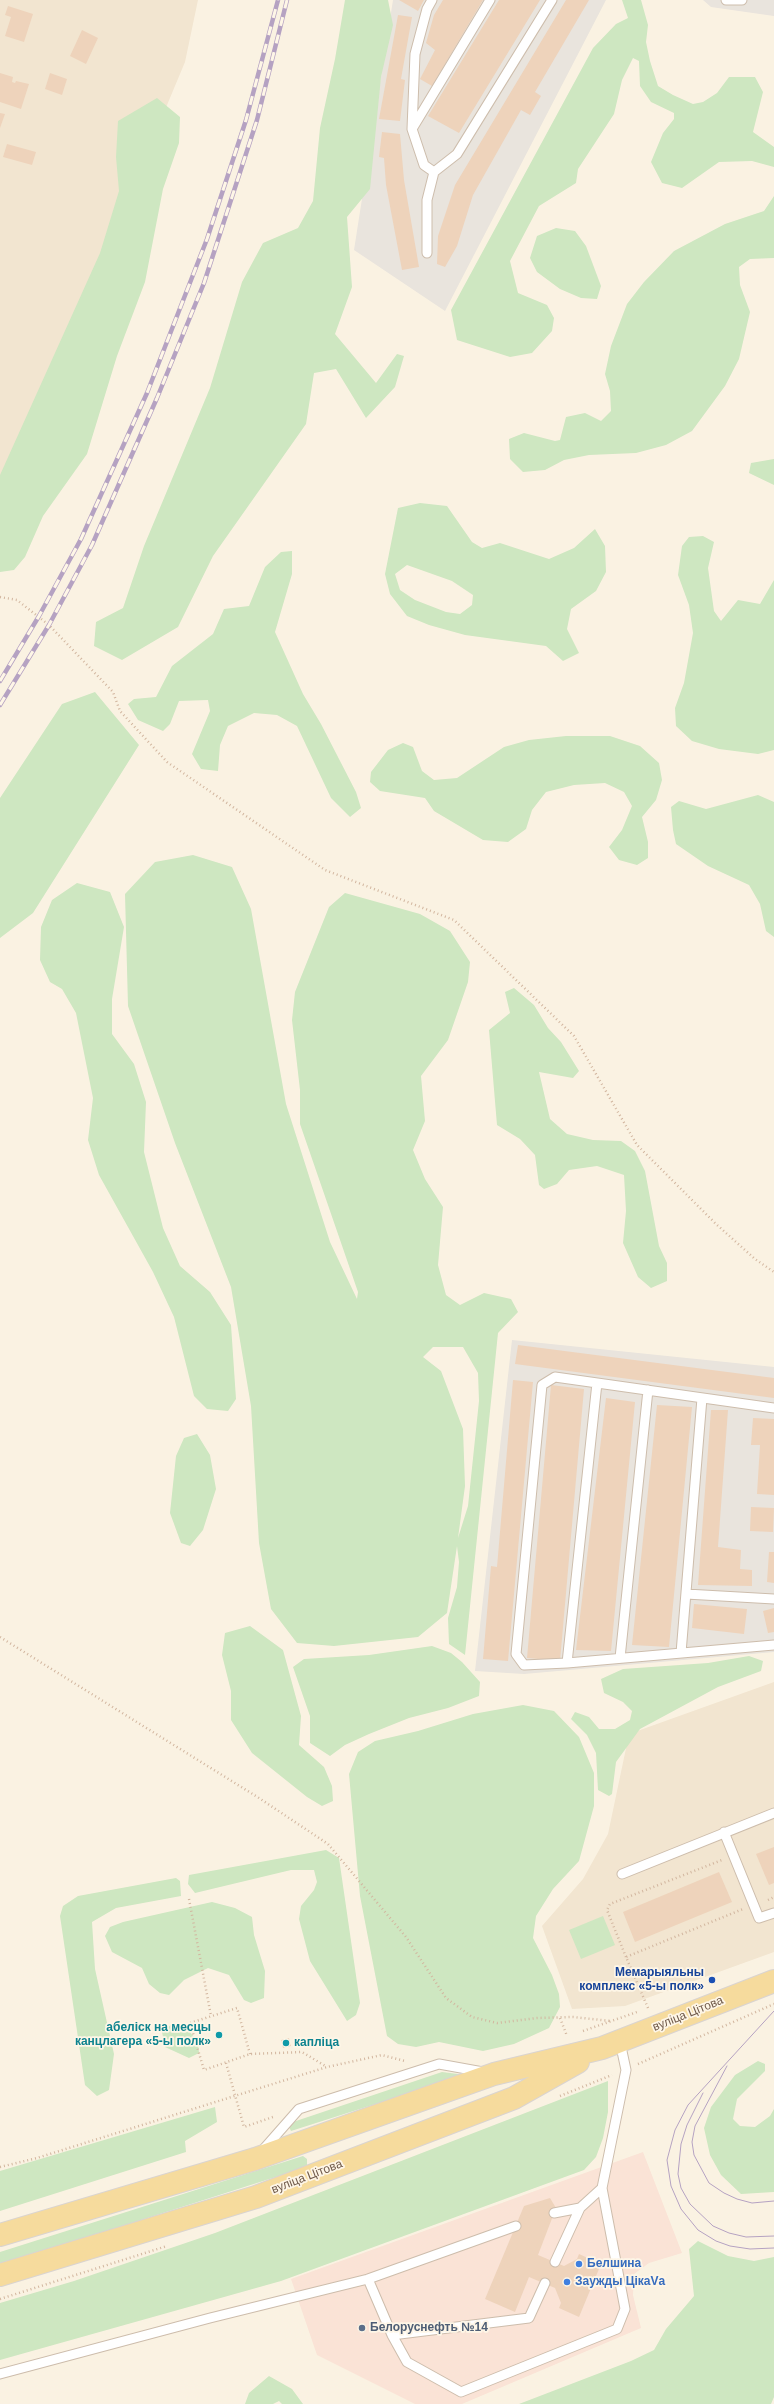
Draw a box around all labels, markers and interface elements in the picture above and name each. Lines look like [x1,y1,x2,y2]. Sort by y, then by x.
place label: Мемарыяльны комплекс «5-ы полк» [579,1966,704,1994]
marker: Мемарыяльны комплекс «5-ы полк» [707,1975,717,1985]
street label: вуліца Цітова [651,1993,725,2035]
place label: абеліск на месцы канцлагера «5-ы полк» [75,2021,211,2049]
marker: абеліск на месцы канцлагера «5-ы полк» [214,2030,224,2040]
place label: капліца [294,2036,339,2050]
marker: капліца [281,2038,291,2048]
street label: вуліца Цітова [269,2157,345,2197]
place label: Белшина [587,2257,641,2271]
marker: Белшина [574,2259,584,2269]
place label: Заужды ЦікаVа [575,2275,665,2289]
marker: Заужды ЦікаVа [562,2277,572,2287]
place label: Белоруснефть №14 [370,2321,488,2335]
marker: Белоруснефть №14 [357,2323,367,2333]

